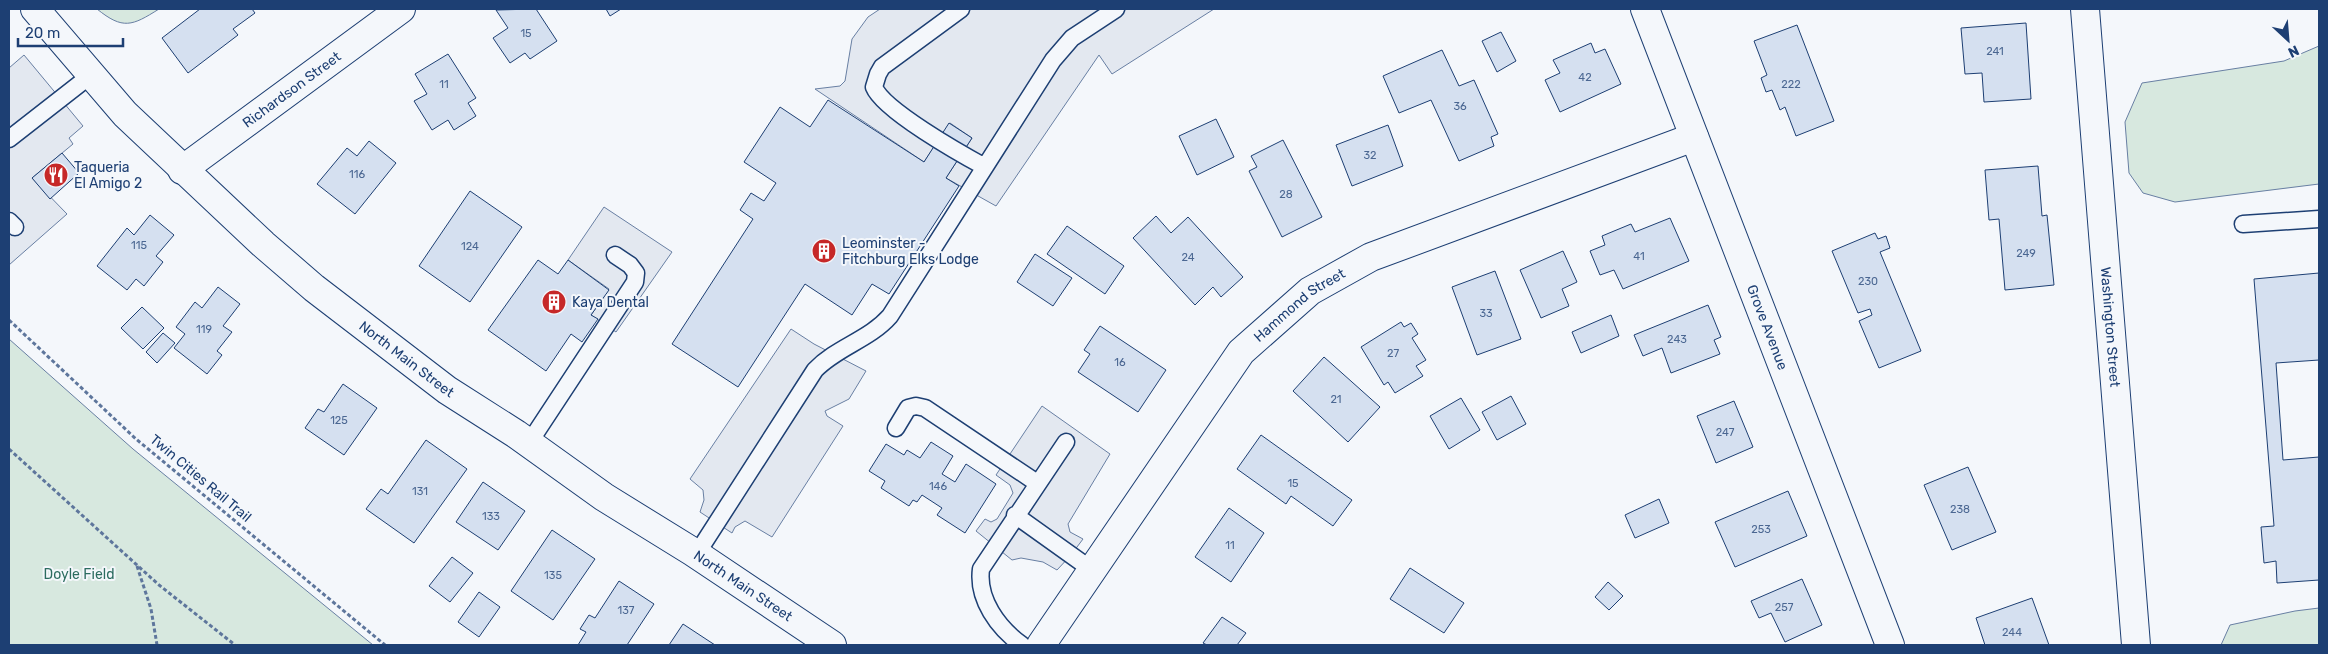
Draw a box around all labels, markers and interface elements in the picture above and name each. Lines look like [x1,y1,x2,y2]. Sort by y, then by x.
scale bar [18,15,122,47]
north arrow [2263,15,2313,65]
text: 20 m [25,24,60,42]
house number: 15 [520,27,532,40]
text: N [2285,41,2302,61]
house number: 241 [1986,45,2004,58]
street label: Richardson Street [239,48,345,132]
house number: 42 [1578,71,1592,84]
house number: 11 [439,78,449,91]
house number: 222 [1781,78,1801,91]
house number: 36 [1453,100,1467,113]
house number: 32 [1363,149,1377,162]
place label: Taqueria El Amigo 2 [74,159,142,192]
restaurant icon: Taqueria El Amigo 2 [43,162,69,188]
house number: 116 [349,168,365,181]
house number: 28 [1279,188,1293,201]
place label: Leominster - Fitchburg Elks Lodge [842,235,979,268]
building icon: Leominster - Fitchburg Elks Lodge [811,238,837,264]
house number: 115 [131,239,147,252]
house number: 124 [461,240,479,253]
house number: 249 [2016,247,2036,260]
house number: 41 [1633,250,1645,263]
house number: 24 [1181,251,1195,264]
street label: Hammond Street [1250,265,1349,346]
street label: Washington Street [2097,266,2123,388]
house number: 230 [1858,275,1878,288]
street label: Grove Avenue [1743,282,1791,373]
building icon: Kaya Dental [541,289,567,315]
place label: Kaya Dental [572,294,649,311]
house number: 33 [1479,307,1493,320]
street label: North Main Street [355,318,457,402]
house number: 119 [196,323,212,336]
house number: 243 [1667,333,1687,346]
house number: 27 [1387,347,1399,360]
house number: 16 [1114,356,1126,369]
house number: 21 [1330,393,1342,406]
house number: 125 [330,414,348,427]
house number: 247 [1716,426,1735,439]
street label: Twin Cities Rail Trail [147,431,255,526]
house number: 15 [1287,477,1299,490]
house number: 146 [929,480,947,493]
house number: 131 [412,485,428,498]
house number: 238 [1950,503,1970,516]
house number: 133 [482,510,500,523]
house number: 253 [1751,523,1771,536]
house number: 11 [1225,539,1235,552]
street label: North Main Street [690,547,796,625]
park label: Doyle Field [44,566,114,583]
house number: 135 [544,569,562,582]
house number: 257 [1775,601,1794,614]
house number: 137 [618,604,635,617]
house number: 244 [2002,626,2022,639]

